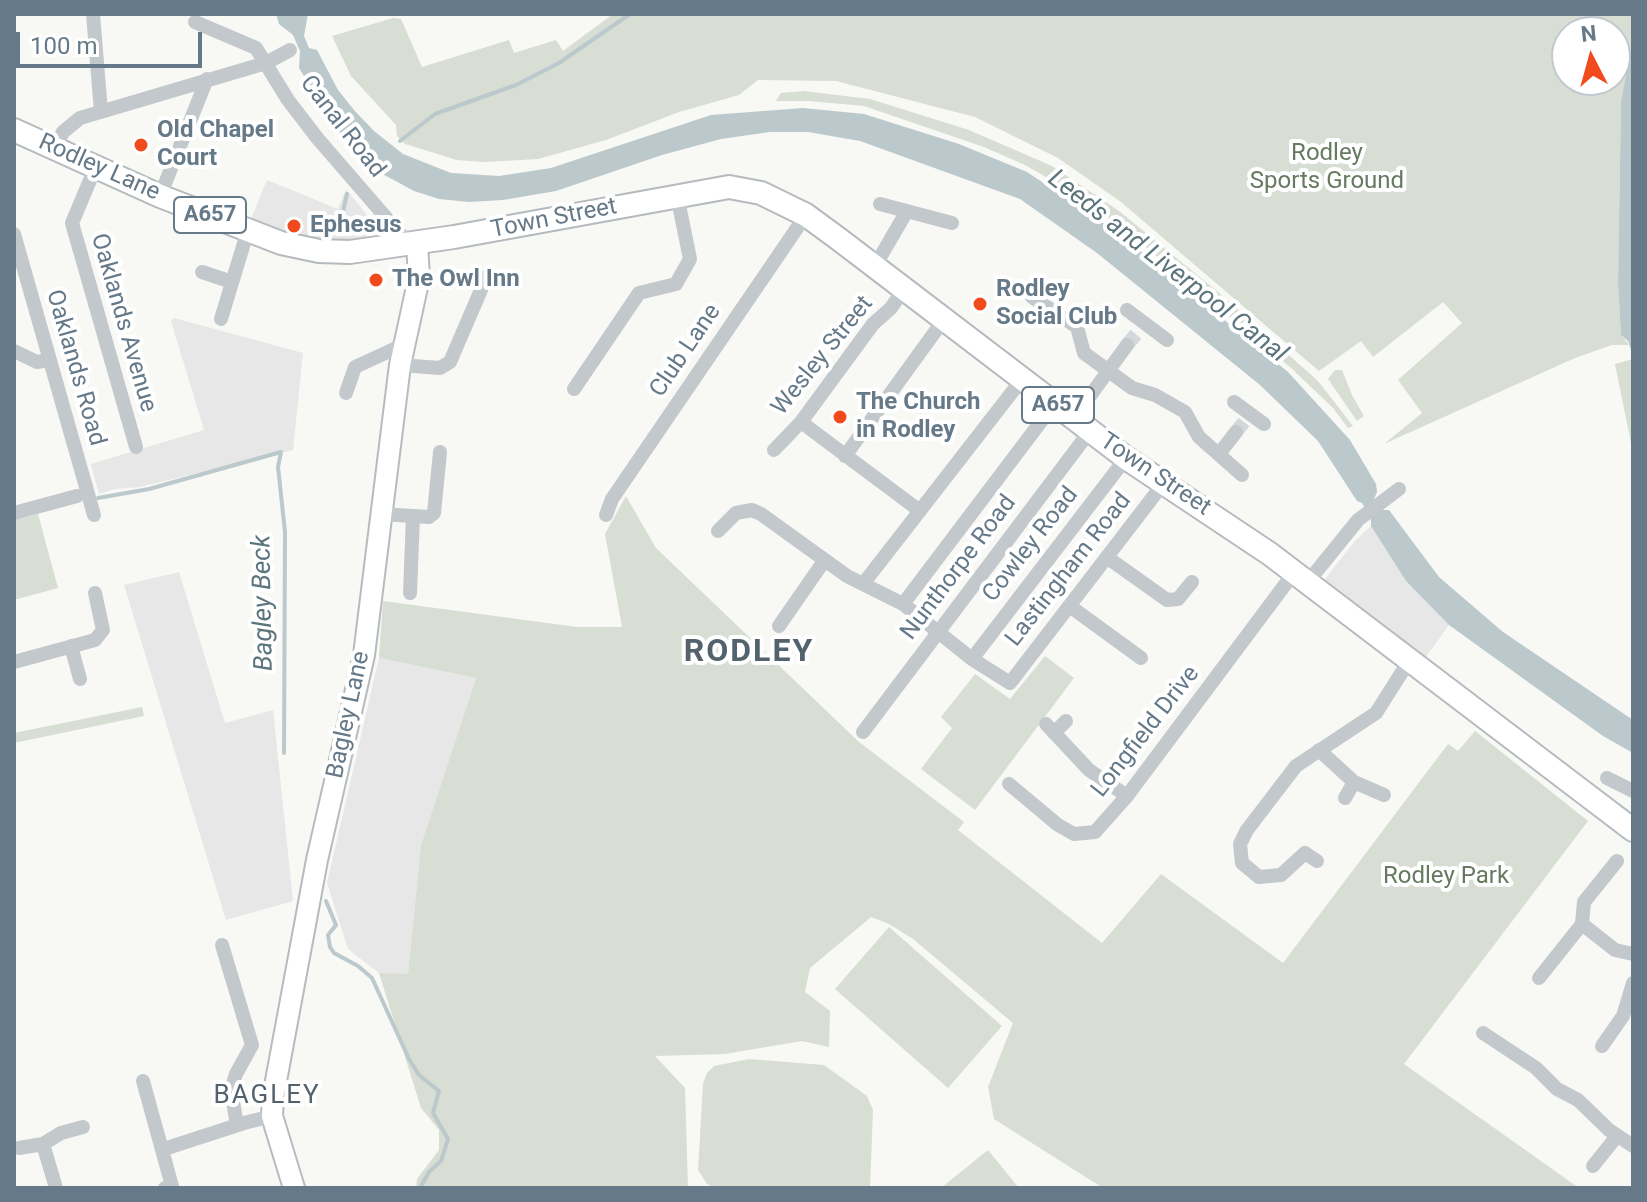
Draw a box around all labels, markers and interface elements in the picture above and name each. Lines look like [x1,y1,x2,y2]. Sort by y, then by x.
scale bar [20,16,206,66]
north arrow [1551,16,1631,96]
text: N [1580,20,1598,47]
text: 100 m [30,32,97,60]
street label: Canal Road [293,70,391,184]
place label: Old Chapel Court [157,117,274,173]
street label: Rodley Lane [34,128,164,208]
marker: Old Chapel Court [132,136,150,154]
park label: Rodley Sports Ground [1250,140,1404,196]
water label: Leeds and Liverpool Canal [1041,164,1293,370]
street label: Town Street [489,193,619,245]
road number: A657 [174,197,246,233]
place label: Ephesus [310,212,402,240]
marker: Ephesus [285,217,303,235]
street label: Oaklands Avenue [84,230,162,416]
place label: The Owl Inn [392,266,520,294]
marker: The Owl Inn [367,271,385,289]
place label: Rodley Social Club [996,276,1117,332]
street label: Oaklands Road [39,287,111,449]
street label: Wesley Street [766,291,880,421]
marker: Rodley Social Club [971,295,989,313]
street label: Club Lane [644,299,728,403]
road number: A657 [1022,387,1094,423]
place label: The Church in Rodley [856,389,980,445]
marker: The Church in Rodley [831,408,849,426]
street label: Town Street [1094,427,1216,523]
street label: Cowley Road [977,482,1085,608]
street label: Lastingham Road [1000,487,1138,653]
street label: Nunthorpe Road [895,490,1023,646]
water label: Bagley Beck [247,535,281,671]
district label: RODLEY [684,634,814,672]
street label: Bagley Lane [321,649,377,781]
street label: Longfield Drive [1086,661,1206,803]
park label: Rodley Park [1383,863,1509,891]
district label: BAGLEY [213,1080,321,1112]

